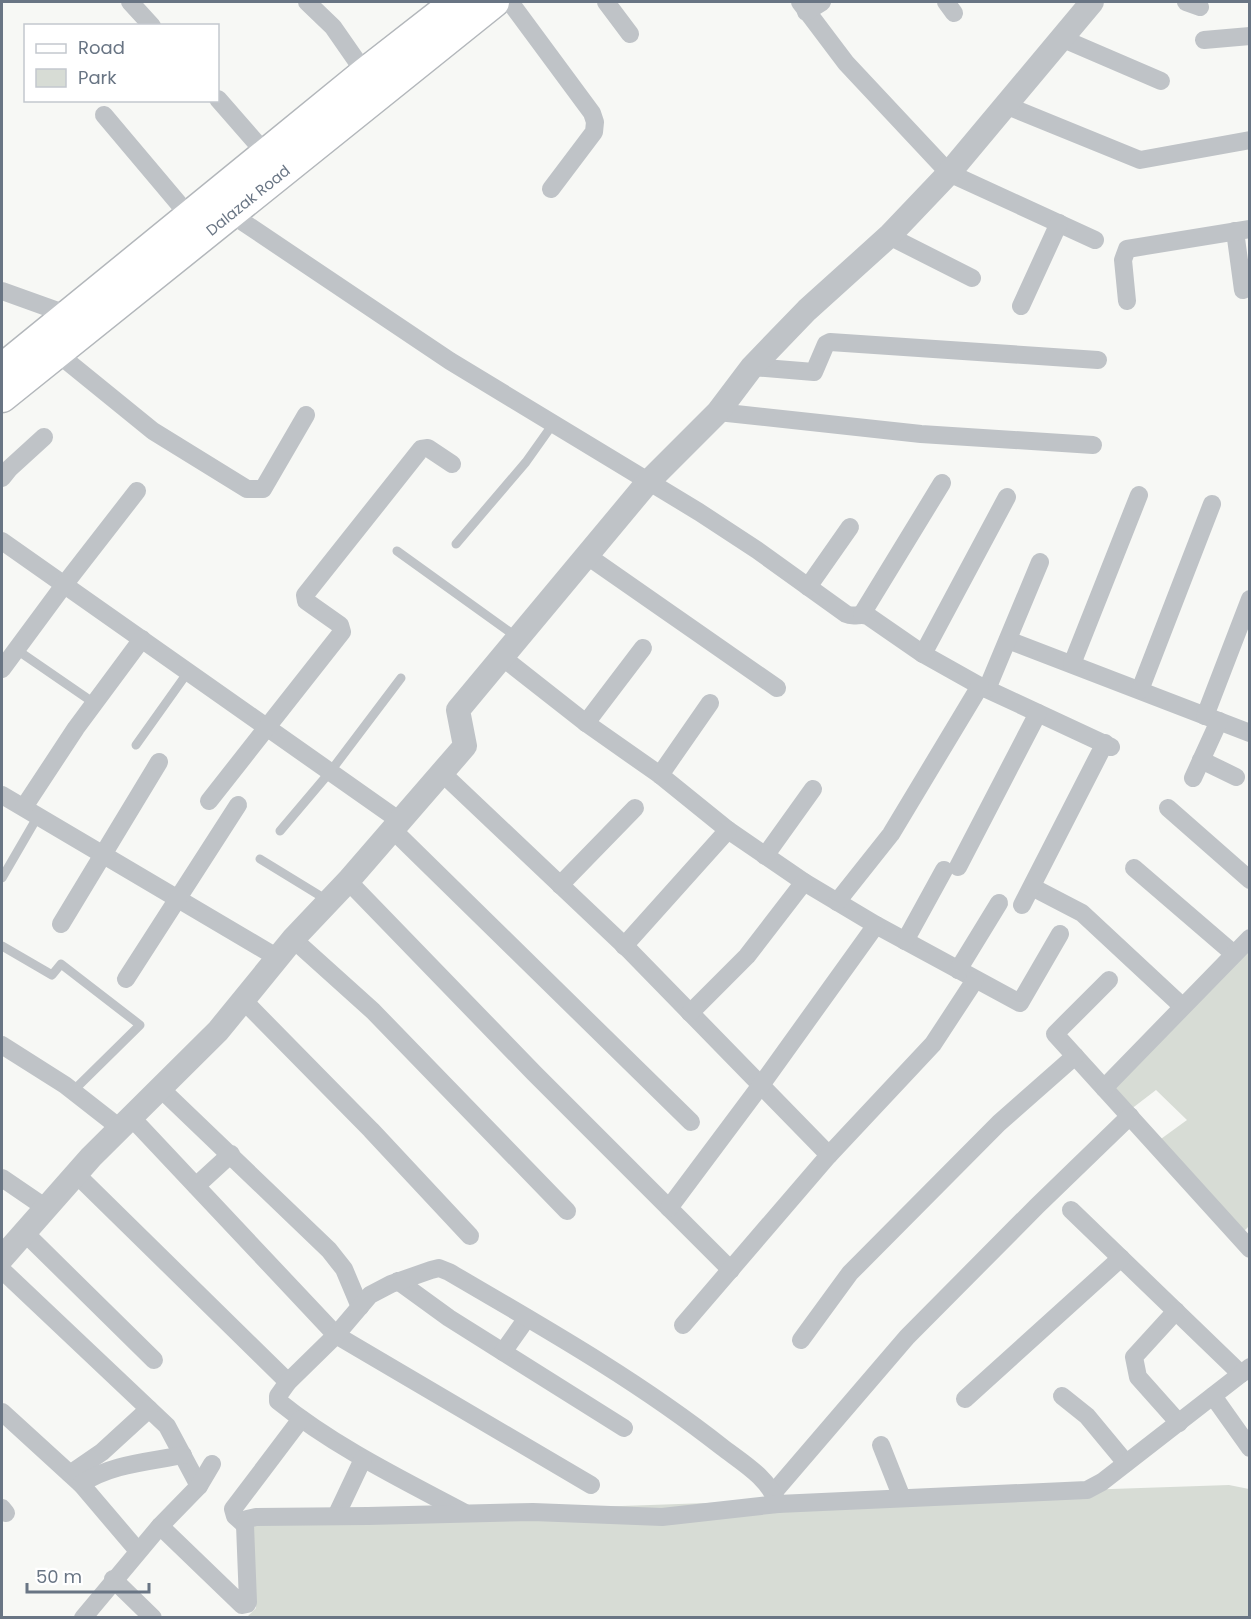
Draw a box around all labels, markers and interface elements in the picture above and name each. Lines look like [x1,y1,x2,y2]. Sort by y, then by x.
legend [24,24,219,102]
text: Road [78,35,125,60]
text: Park [78,65,117,90]
street label: Dalazak Road [201,160,294,240]
scale bar [27,1556,148,1594]
text: 50 m [36,1564,82,1589]

